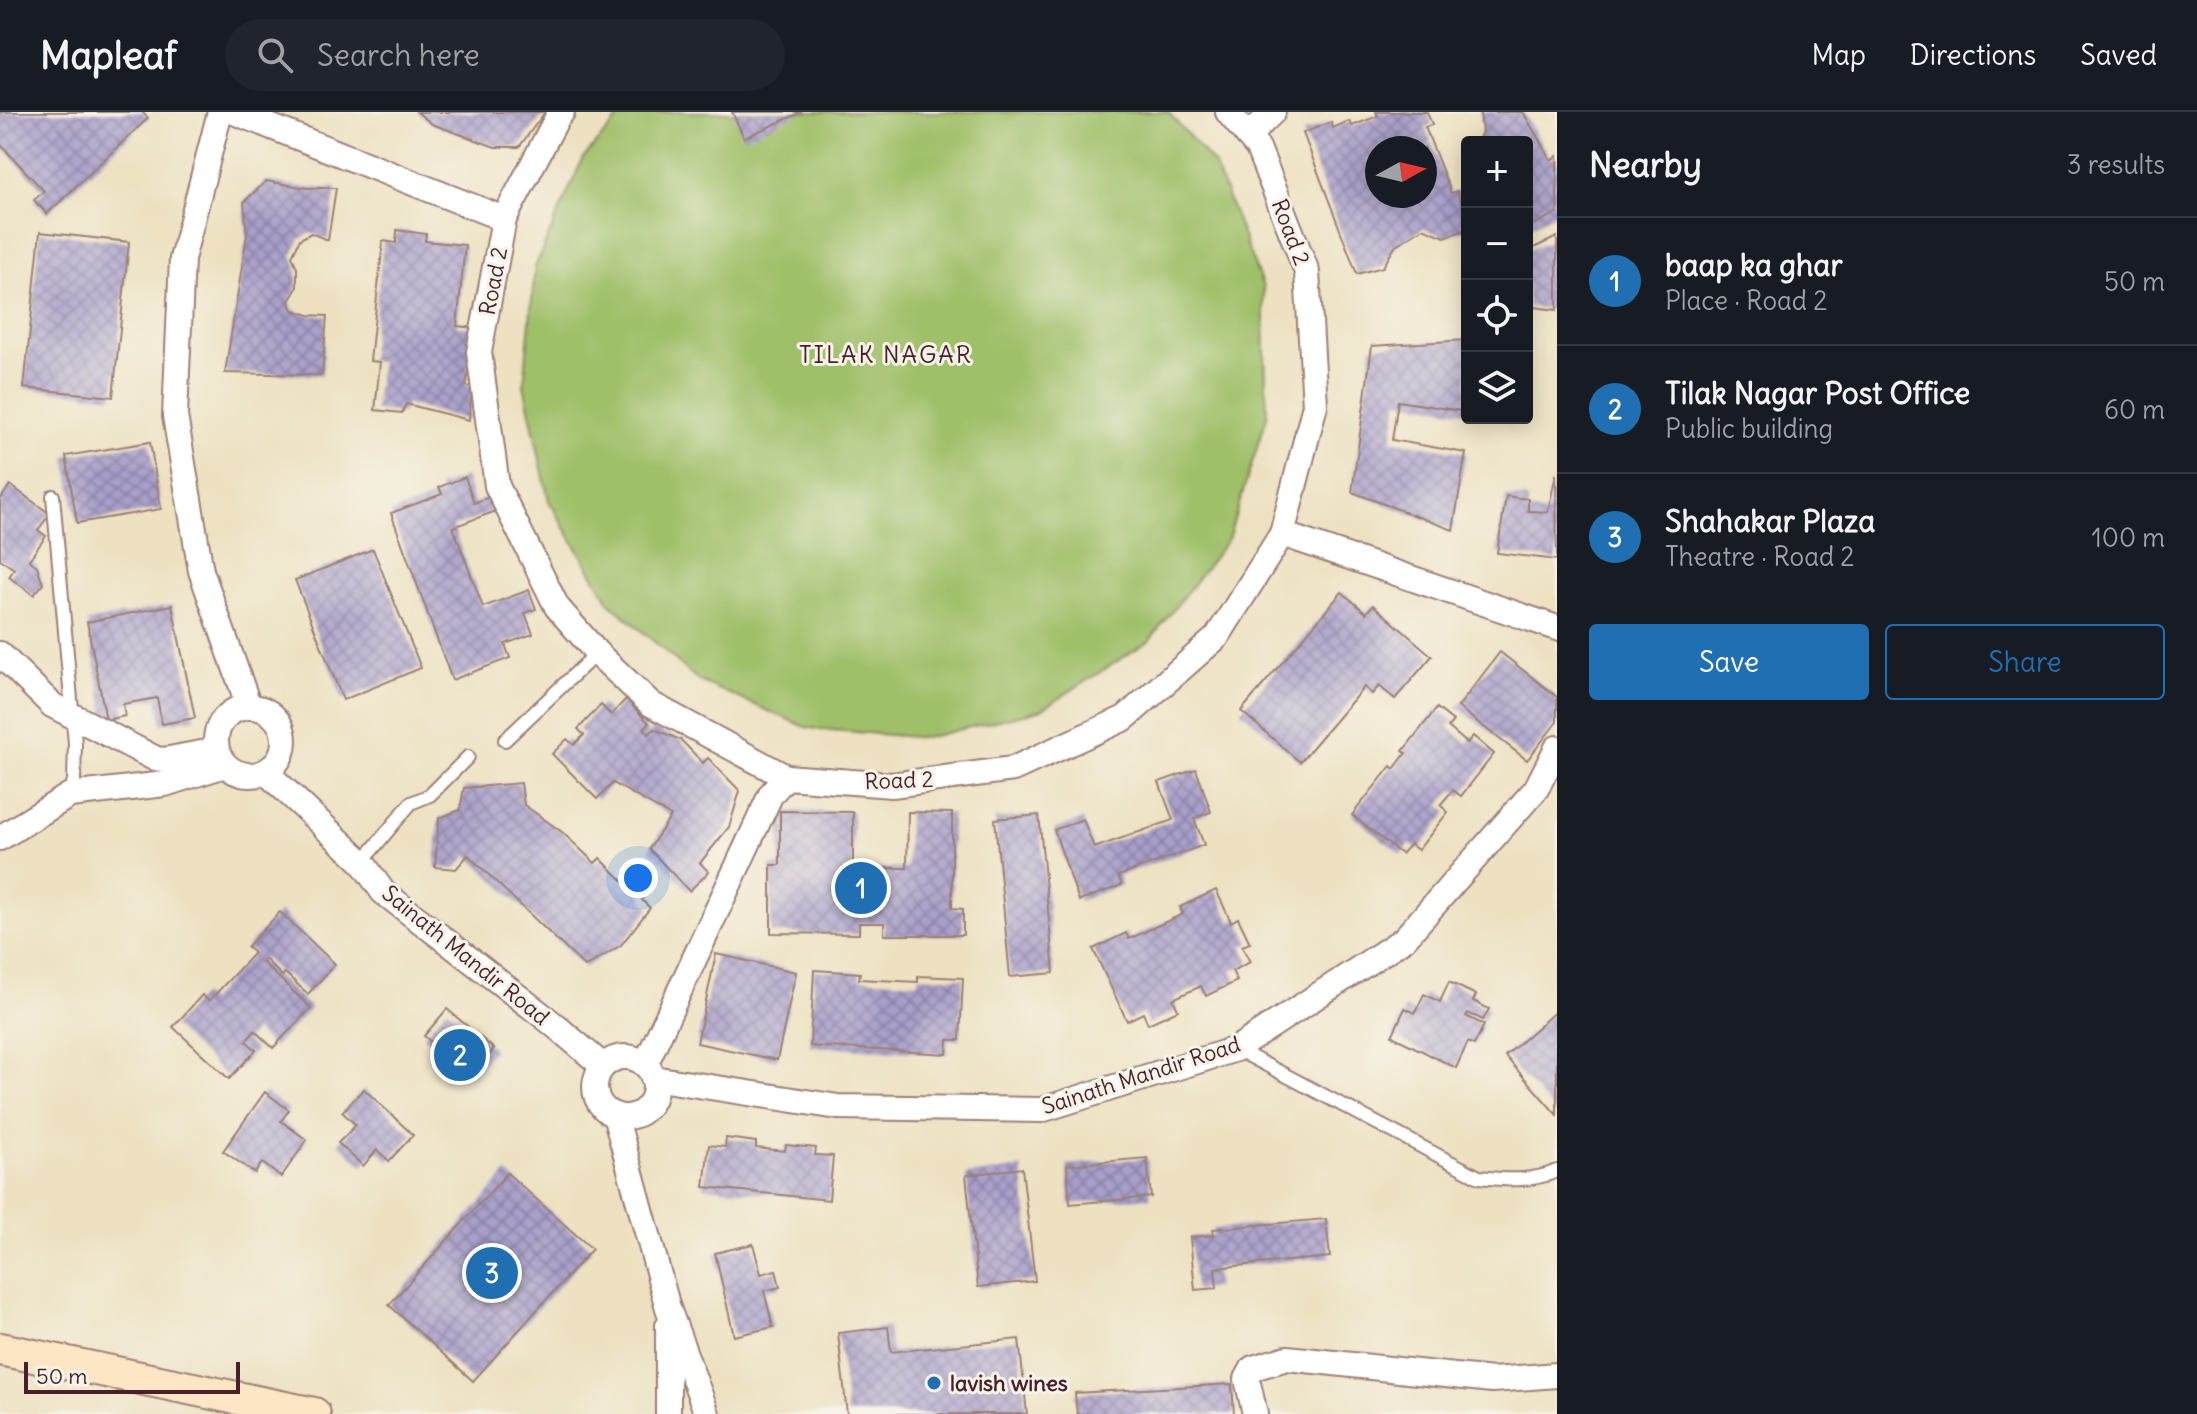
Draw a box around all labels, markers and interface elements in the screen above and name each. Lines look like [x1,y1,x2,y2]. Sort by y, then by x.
search box [225,19,785,91]
text: Mapleaf [40,32,177,79]
icon: search [253,33,297,77]
text: Search here [317,36,480,74]
text: Map [1811,37,1866,73]
text: Directions [1910,37,2036,73]
text: Saved [2080,37,2157,73]
north arrow [1365,136,1437,208]
map controls [1461,136,1533,424]
button: + [1461,136,1533,208]
text: Nearby [1589,143,1702,186]
text: 3 results [2067,148,2165,181]
street label: Road 2 [1266,195,1316,269]
button: − [1461,208,1533,280]
street label: Road 2 [473,245,513,317]
text: baap ka ghar [1665,246,1843,284]
text: 1 [1610,265,1620,298]
text: 50 m [2104,265,2165,298]
button: locate [1461,280,1533,352]
text: Place · Road 2 [1665,284,1828,317]
district label: TILAK NAGAR [799,339,973,369]
button: layers [1461,352,1533,424]
text: Tilak Nagar Post Office [1665,374,1970,412]
text: 2 [1608,393,1622,426]
text: 60 m [2104,393,2165,426]
text: Public building [1665,412,1833,445]
text: Shahakar Plaza [1665,502,1875,540]
text: 3 [1608,521,1622,554]
text: 100 m [2091,521,2165,554]
text: Theatre · Road 2 [1665,540,1855,573]
button: Save [1589,624,1869,700]
button: Share [1885,624,2165,700]
street label: Road 2 [864,765,934,795]
your location [618,858,658,898]
pin: 1 [835,858,887,918]
street label: Sainath Mandir Road [377,879,555,1031]
pin: 2 [434,1025,486,1085]
street label: Sainath Mandir Road [1038,1030,1244,1120]
pin: 3 [466,1243,518,1303]
scale bar [24,1358,240,1394]
text: 50 m [36,1362,88,1390]
place label: lavish wines [950,1369,1068,1397]
marker: lavish wines [925,1374,943,1392]

